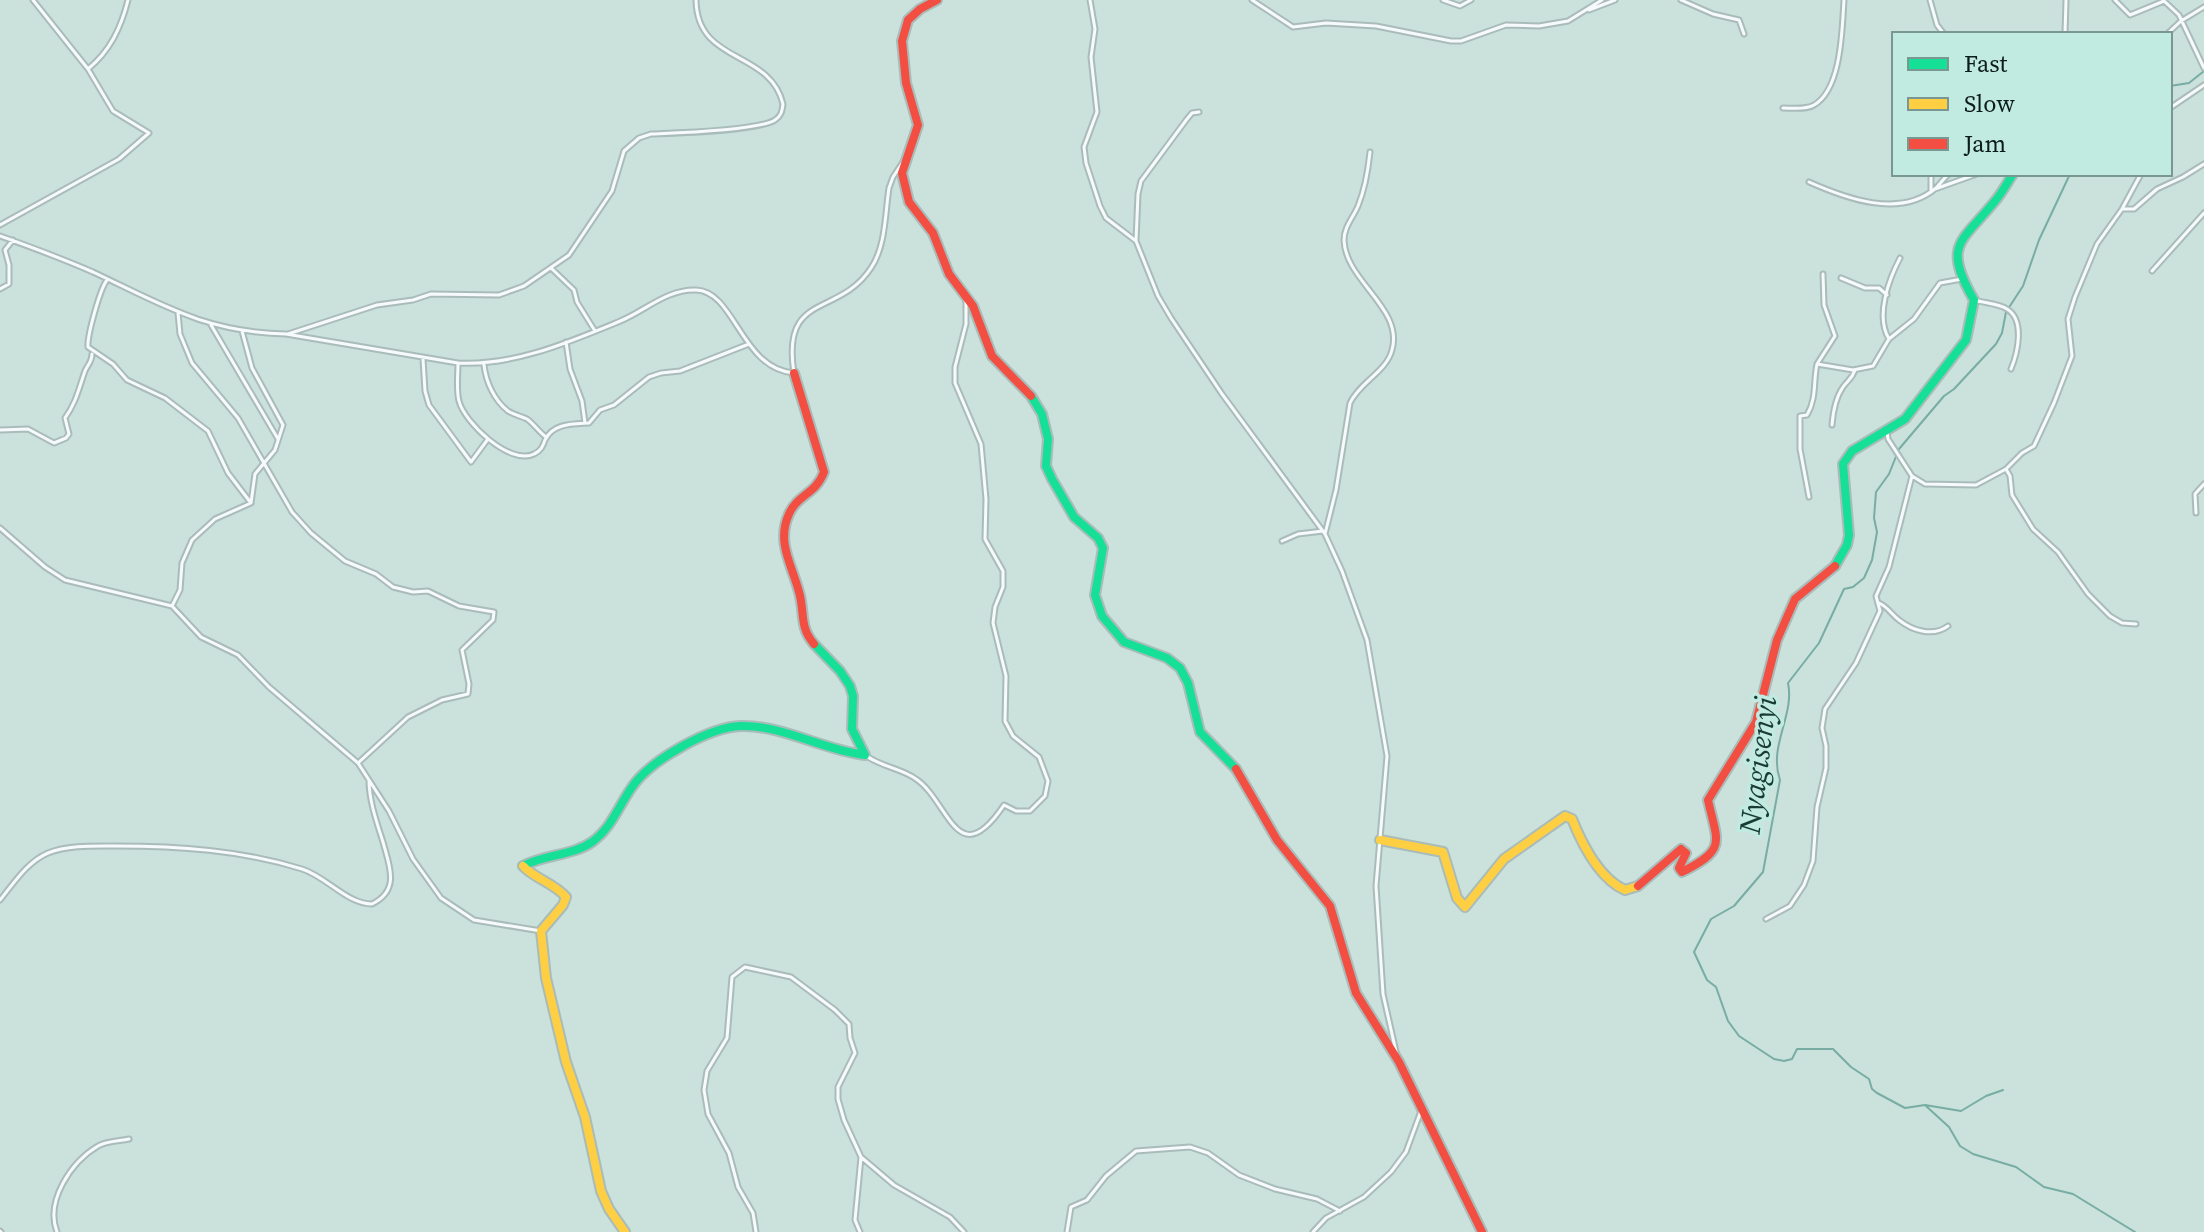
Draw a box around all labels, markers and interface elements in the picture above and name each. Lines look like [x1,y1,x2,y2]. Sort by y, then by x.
legend [1892,32,2172,176]
text: Fast [1964,47,2008,80]
text: Slow [1964,87,2015,120]
text: Jam [1963,127,2006,160]
water label: Nyagisenyi [1729,694,1786,837]

